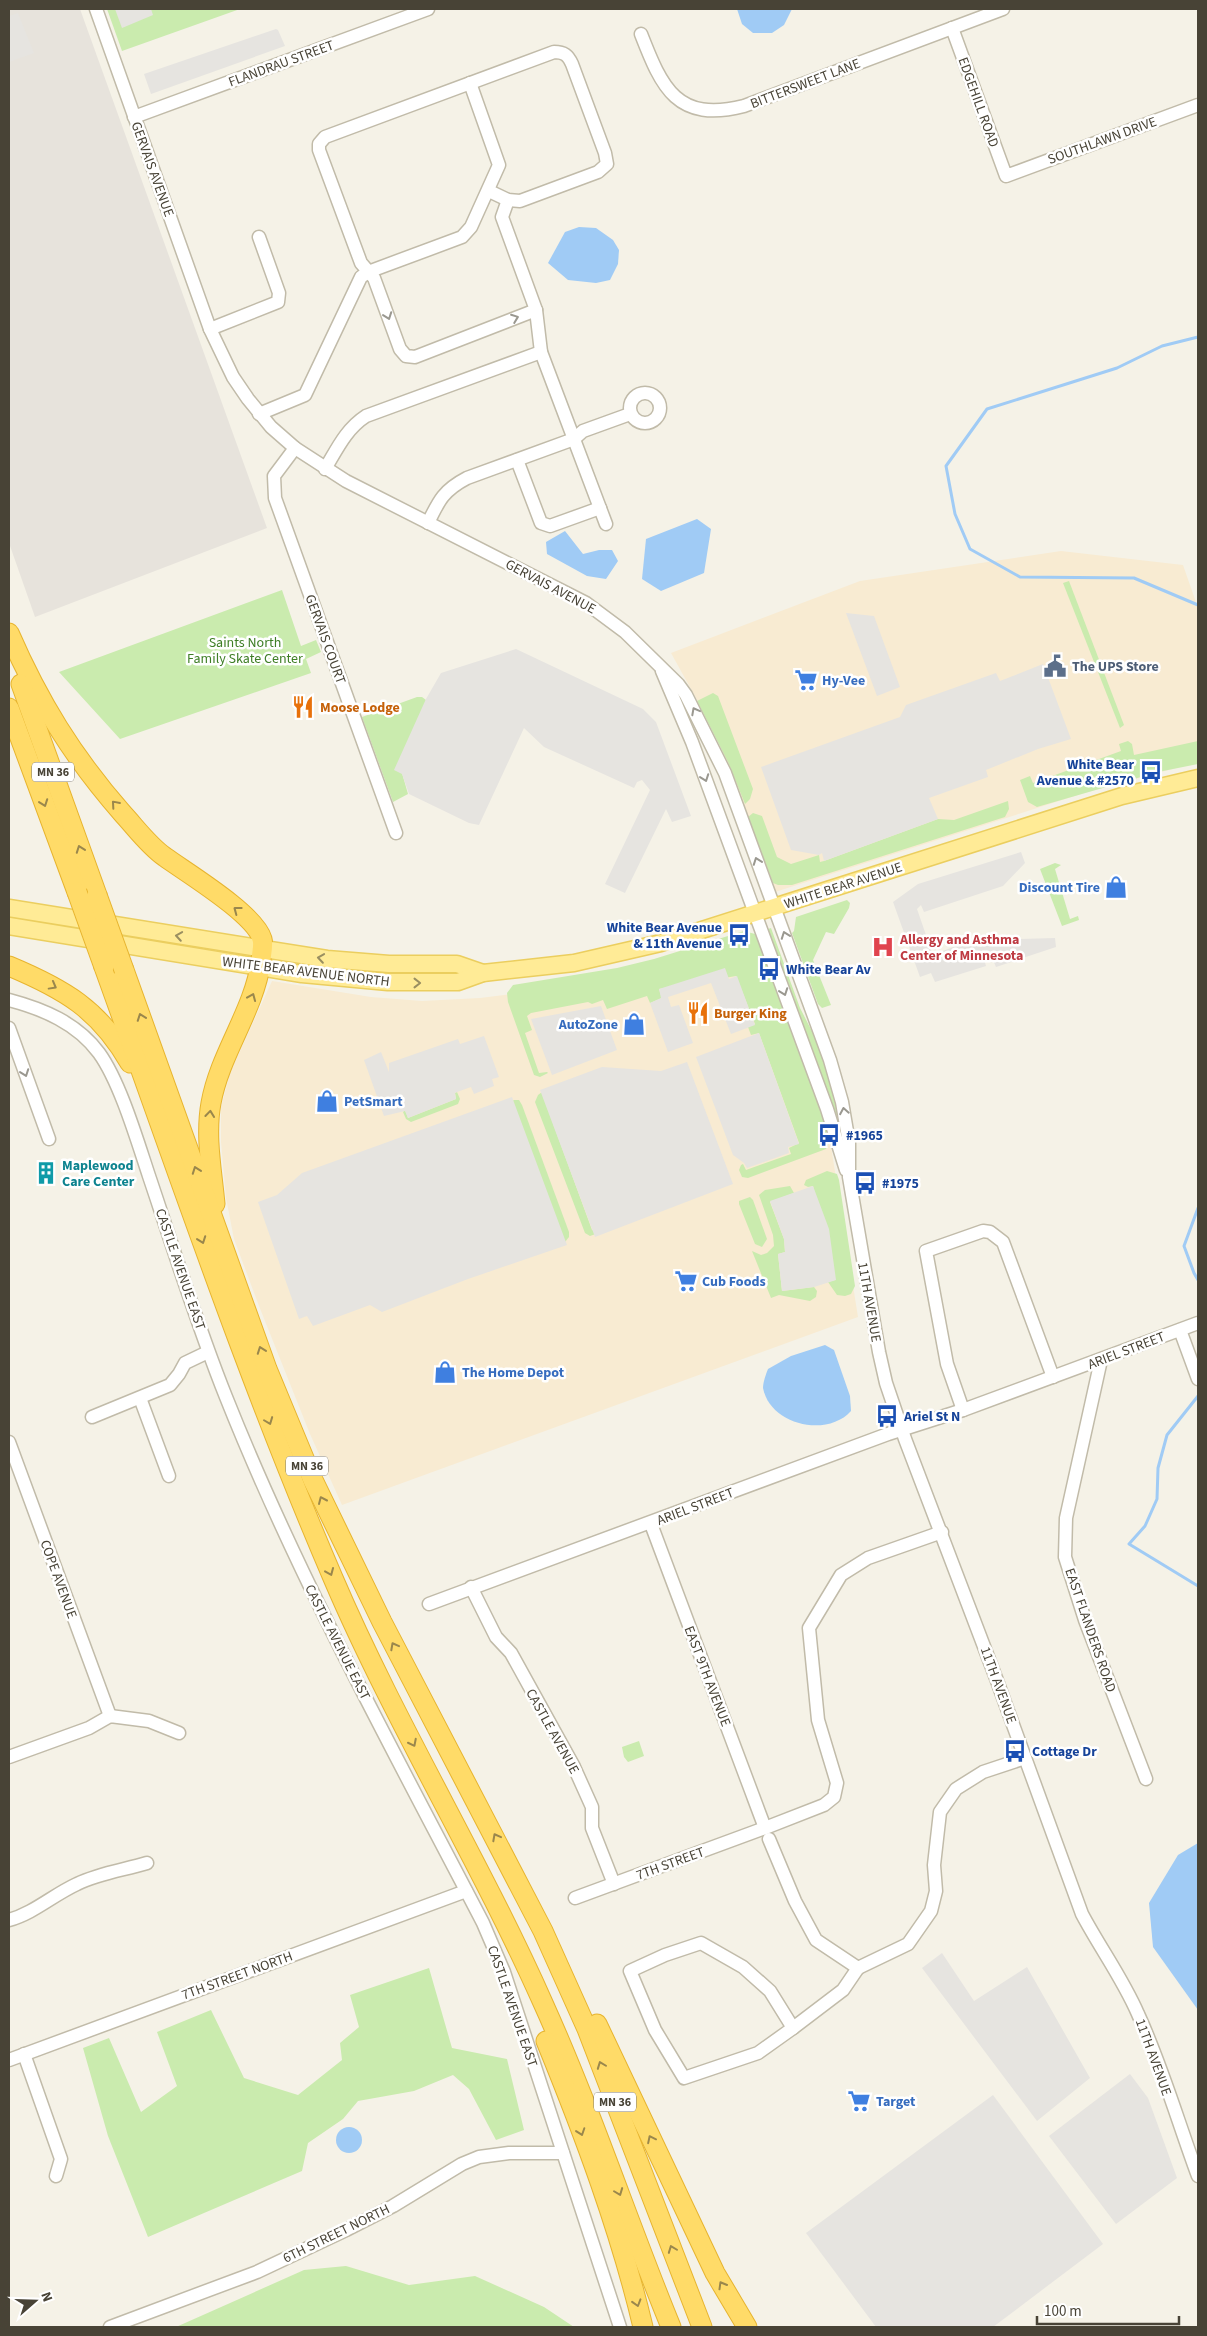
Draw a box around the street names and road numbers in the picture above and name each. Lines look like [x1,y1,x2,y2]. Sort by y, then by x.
street label: FLANDRAU STREET [226,35,337,92]
street label: BITTERSWEET LANE [747,54,863,114]
street label: EDGEHILL ROAD [952,54,1004,150]
street label: SOUTHLAWN DRIVE [1045,112,1160,170]
street label: GERVAIS AVENUE [126,119,179,220]
street label: GERVAIS AVENUE [502,555,599,619]
street label: GERVAIS COURT [300,592,351,687]
road number: MN 36 [32,762,74,782]
street label: WHITE BEAR AVENUE [782,857,905,914]
street label: WHITE BEAR AVENUE NORTH [221,952,391,992]
street label: CASTLE AVENUE EAST [150,1206,210,1333]
street label: 11TH AVENUE [852,1261,886,1344]
street label: ARIEL STREET [1085,1327,1168,1375]
road number: MN 36 [286,1456,328,1475]
street label: ARIEL STREET [654,1483,737,1531]
street label: COPE AVENUE [35,1537,82,1622]
street label: EAST FLANDERS ROAD [1059,1565,1121,1695]
street label: CASTLE AVENUE EAST [299,1581,375,1704]
street label: EAST 9TH AVENUE [679,1623,735,1730]
street label: 11TH AVENUE [975,1644,1021,1727]
street label: CASTLE AVENUE [520,1685,584,1778]
street label: 7TH STREET [633,1842,708,1886]
street label: CASTLE AVENUE EAST [482,1943,542,2070]
street label: 7TH STREET NORTH [179,1947,296,2005]
street label: 11TH AVENUE [1130,2016,1176,2099]
road number: MN 36 [594,2092,636,2112]
street label: 6TH STREET NORTH [280,2199,393,2269]

